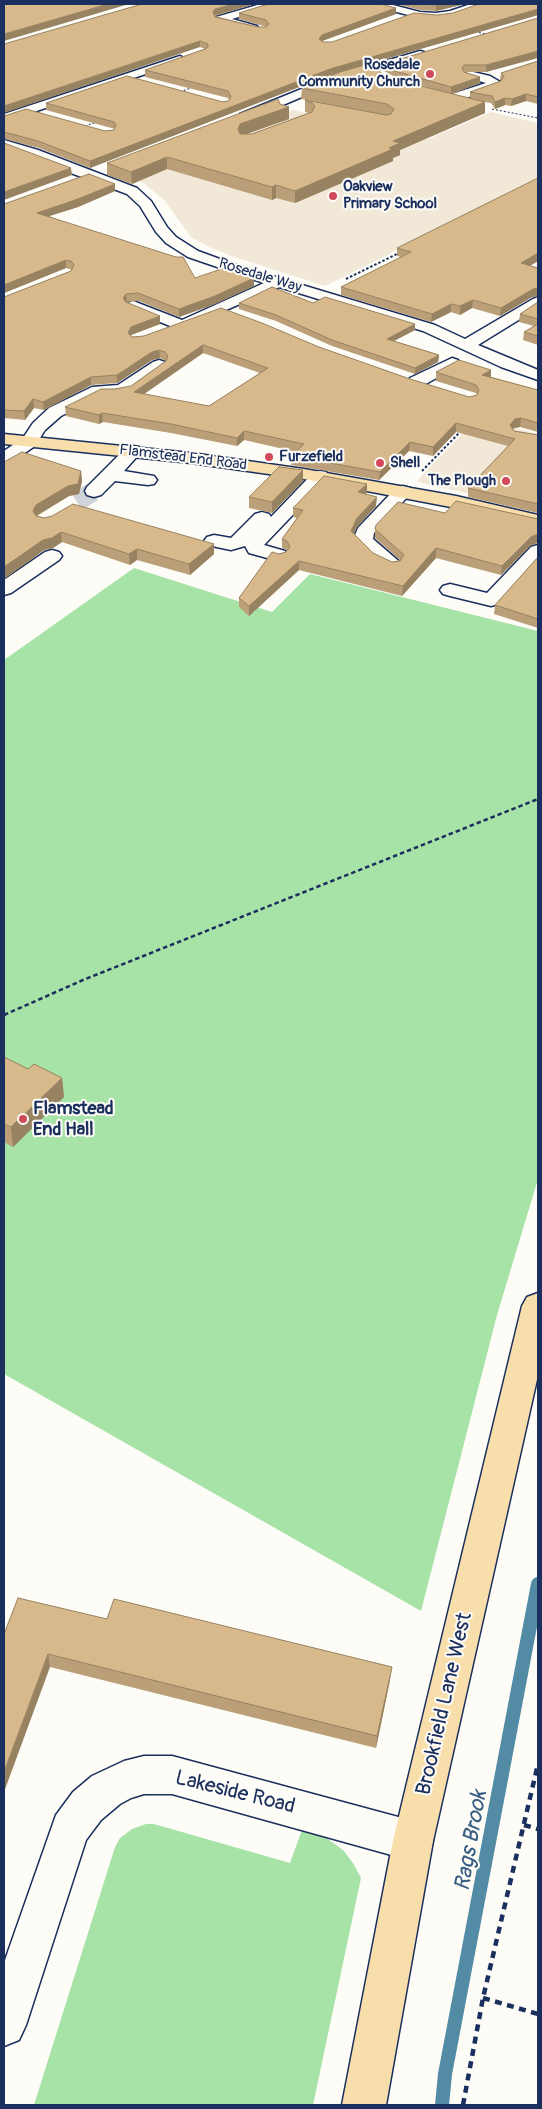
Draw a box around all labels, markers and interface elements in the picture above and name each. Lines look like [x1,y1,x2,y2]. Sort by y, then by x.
place label: Rosedale Community Church [298,56,420,91]
marker: Rosedale Community Church [424,68,436,80]
place label: Oakview Primary School [343,178,437,213]
marker: Oakview Primary School [327,190,339,202]
street label: Rosedale Way [216,255,304,297]
street label: Flamstead End Road [118,441,248,475]
place label: Furzefield [279,448,343,466]
marker: Furzefield [263,451,275,463]
place label: Shell [390,454,420,472]
marker: Shell [374,457,386,469]
place label: The Plough [428,472,496,490]
marker: The Plough [500,475,512,487]
place label: Flamstead End Hall [33,1098,114,1140]
marker: Flamstead End Hall [17,1113,29,1125]
street label: Brookfield Lane West [412,1610,478,1798]
street label: Lakeside Road [172,1766,298,1820]
water label: Rags Brook [450,1789,494,1893]

